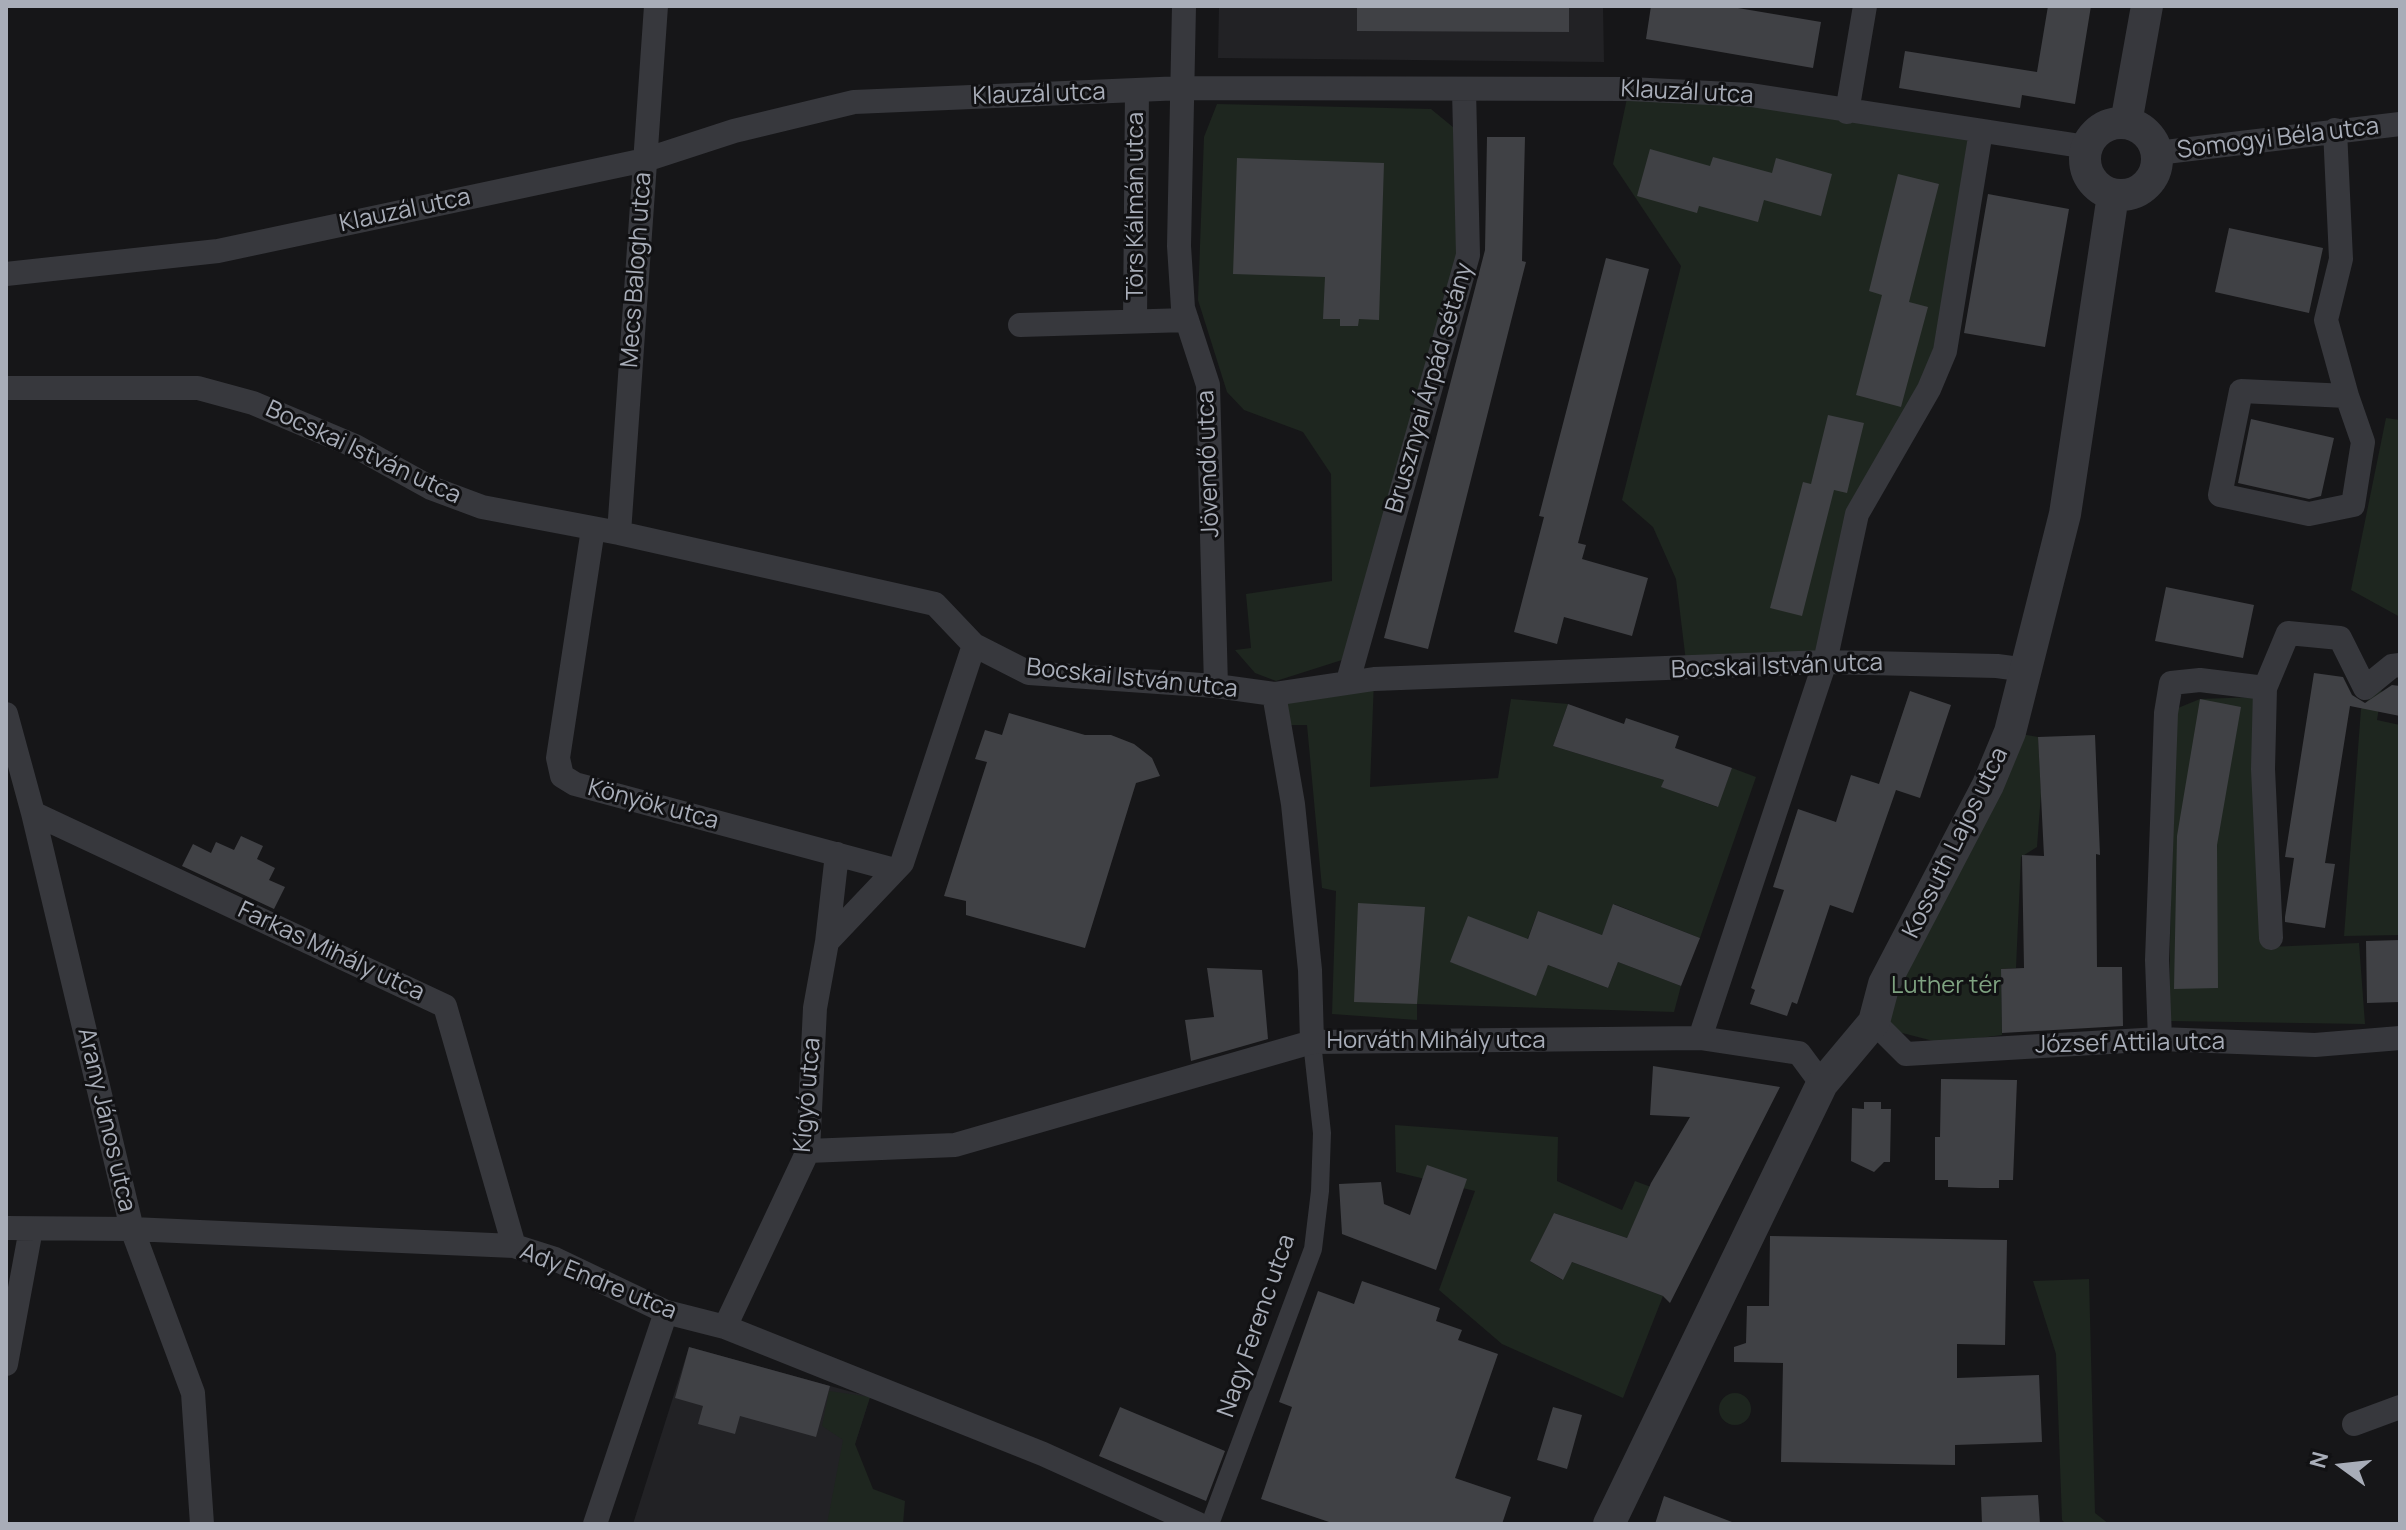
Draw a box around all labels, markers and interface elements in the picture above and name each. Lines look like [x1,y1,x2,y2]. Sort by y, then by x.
street label: Klauzál utca [1620,75,1754,111]
street label: Klauzál utca [972,78,1106,112]
street label: Törs Kálmán utca [1122,112,1150,300]
street label: Somogyi Béla utca [2175,112,2381,166]
street label: Mecs Balogh utca [616,171,658,369]
street label: Klauzál utca [337,183,473,239]
street label: Brusznyai Árpád sétány [1380,260,1480,516]
street label: Jövendő utca [1192,390,1226,538]
street label: Bocskai István utca [261,395,465,511]
street label: Bocskai István utca [1671,649,1883,685]
street label: Bocskai István utca [1025,654,1239,704]
street label: Kossuth Lajos utca [1897,743,2015,943]
street label: Könyök utca [584,774,722,836]
street label: Farkas Mihály utca [233,896,429,1008]
park label: Luther tér [1891,972,2001,1000]
street label: Arany János utca [71,1025,141,1215]
street label: Horváth Mihály utca [1326,1027,1546,1055]
street label: József Attila utca [2035,1028,2225,1060]
street label: Kígyó utca [789,1036,827,1154]
street label: Nagy Ferenc utca [1212,1231,1302,1421]
street label: Ady Endre utca [516,1238,680,1326]
north arrow [2302,1426,2382,1506]
text: N [2302,1448,2335,1471]

